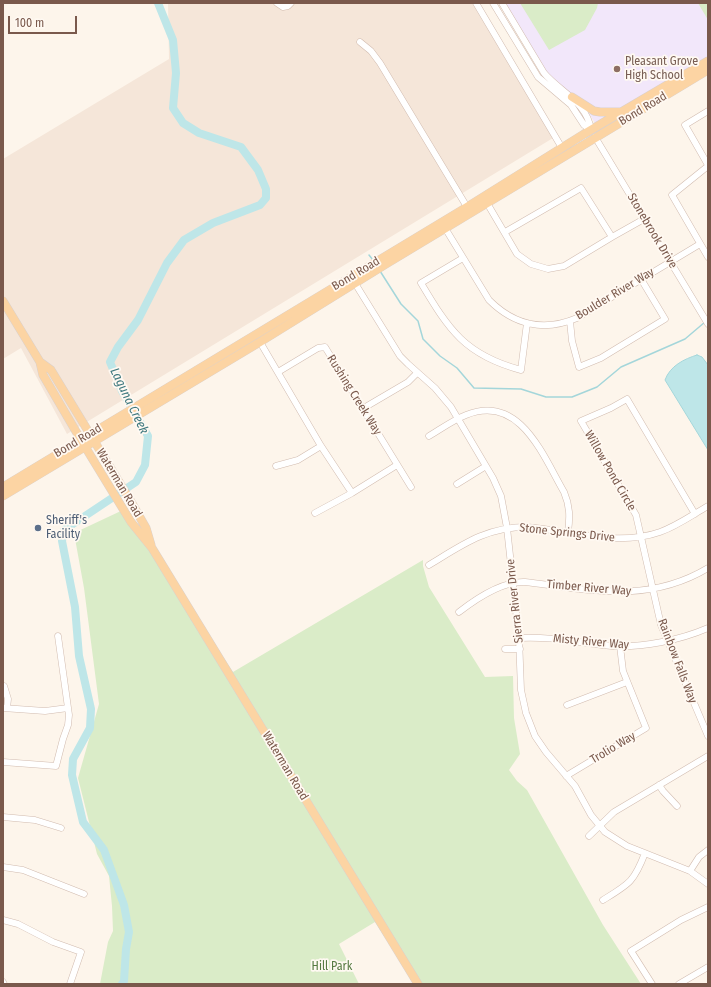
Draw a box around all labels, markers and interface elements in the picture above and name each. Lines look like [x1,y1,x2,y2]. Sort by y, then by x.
scale bar [10,8,79,34]
text: 100 m [15,16,44,30]
place label: Pleasant Grove High School [625,55,698,83]
marker: Pleasant Grove High School [612,64,622,74]
street label: Bond Road [616,89,670,129]
street label: Stonebrook Drive [624,191,680,271]
street label: Bond Road [329,254,383,294]
street label: Boulder River Way [573,265,657,323]
street label: Rushing Creek Way [324,352,384,438]
water label: Laguna Creek [106,365,152,437]
street label: Bond Road [51,421,105,461]
street label: Willow Pond Circle [581,428,639,514]
street label: Waterman Road [93,446,145,520]
place label: Sheriff's Facility [46,514,87,542]
street label: Stone Springs Drive [519,521,615,545]
marker: Sheriff's Facility [33,523,43,533]
street label: Sierra River Drive [503,558,527,644]
street label: Timber River Way [546,577,632,599]
street label: Rainbow Falls Way [654,617,700,705]
street label: Misty River Way [552,632,630,652]
street label: Waterman Road [259,729,311,803]
street label: Trolio Way [588,729,638,767]
park label: Hill Park [312,960,352,974]

